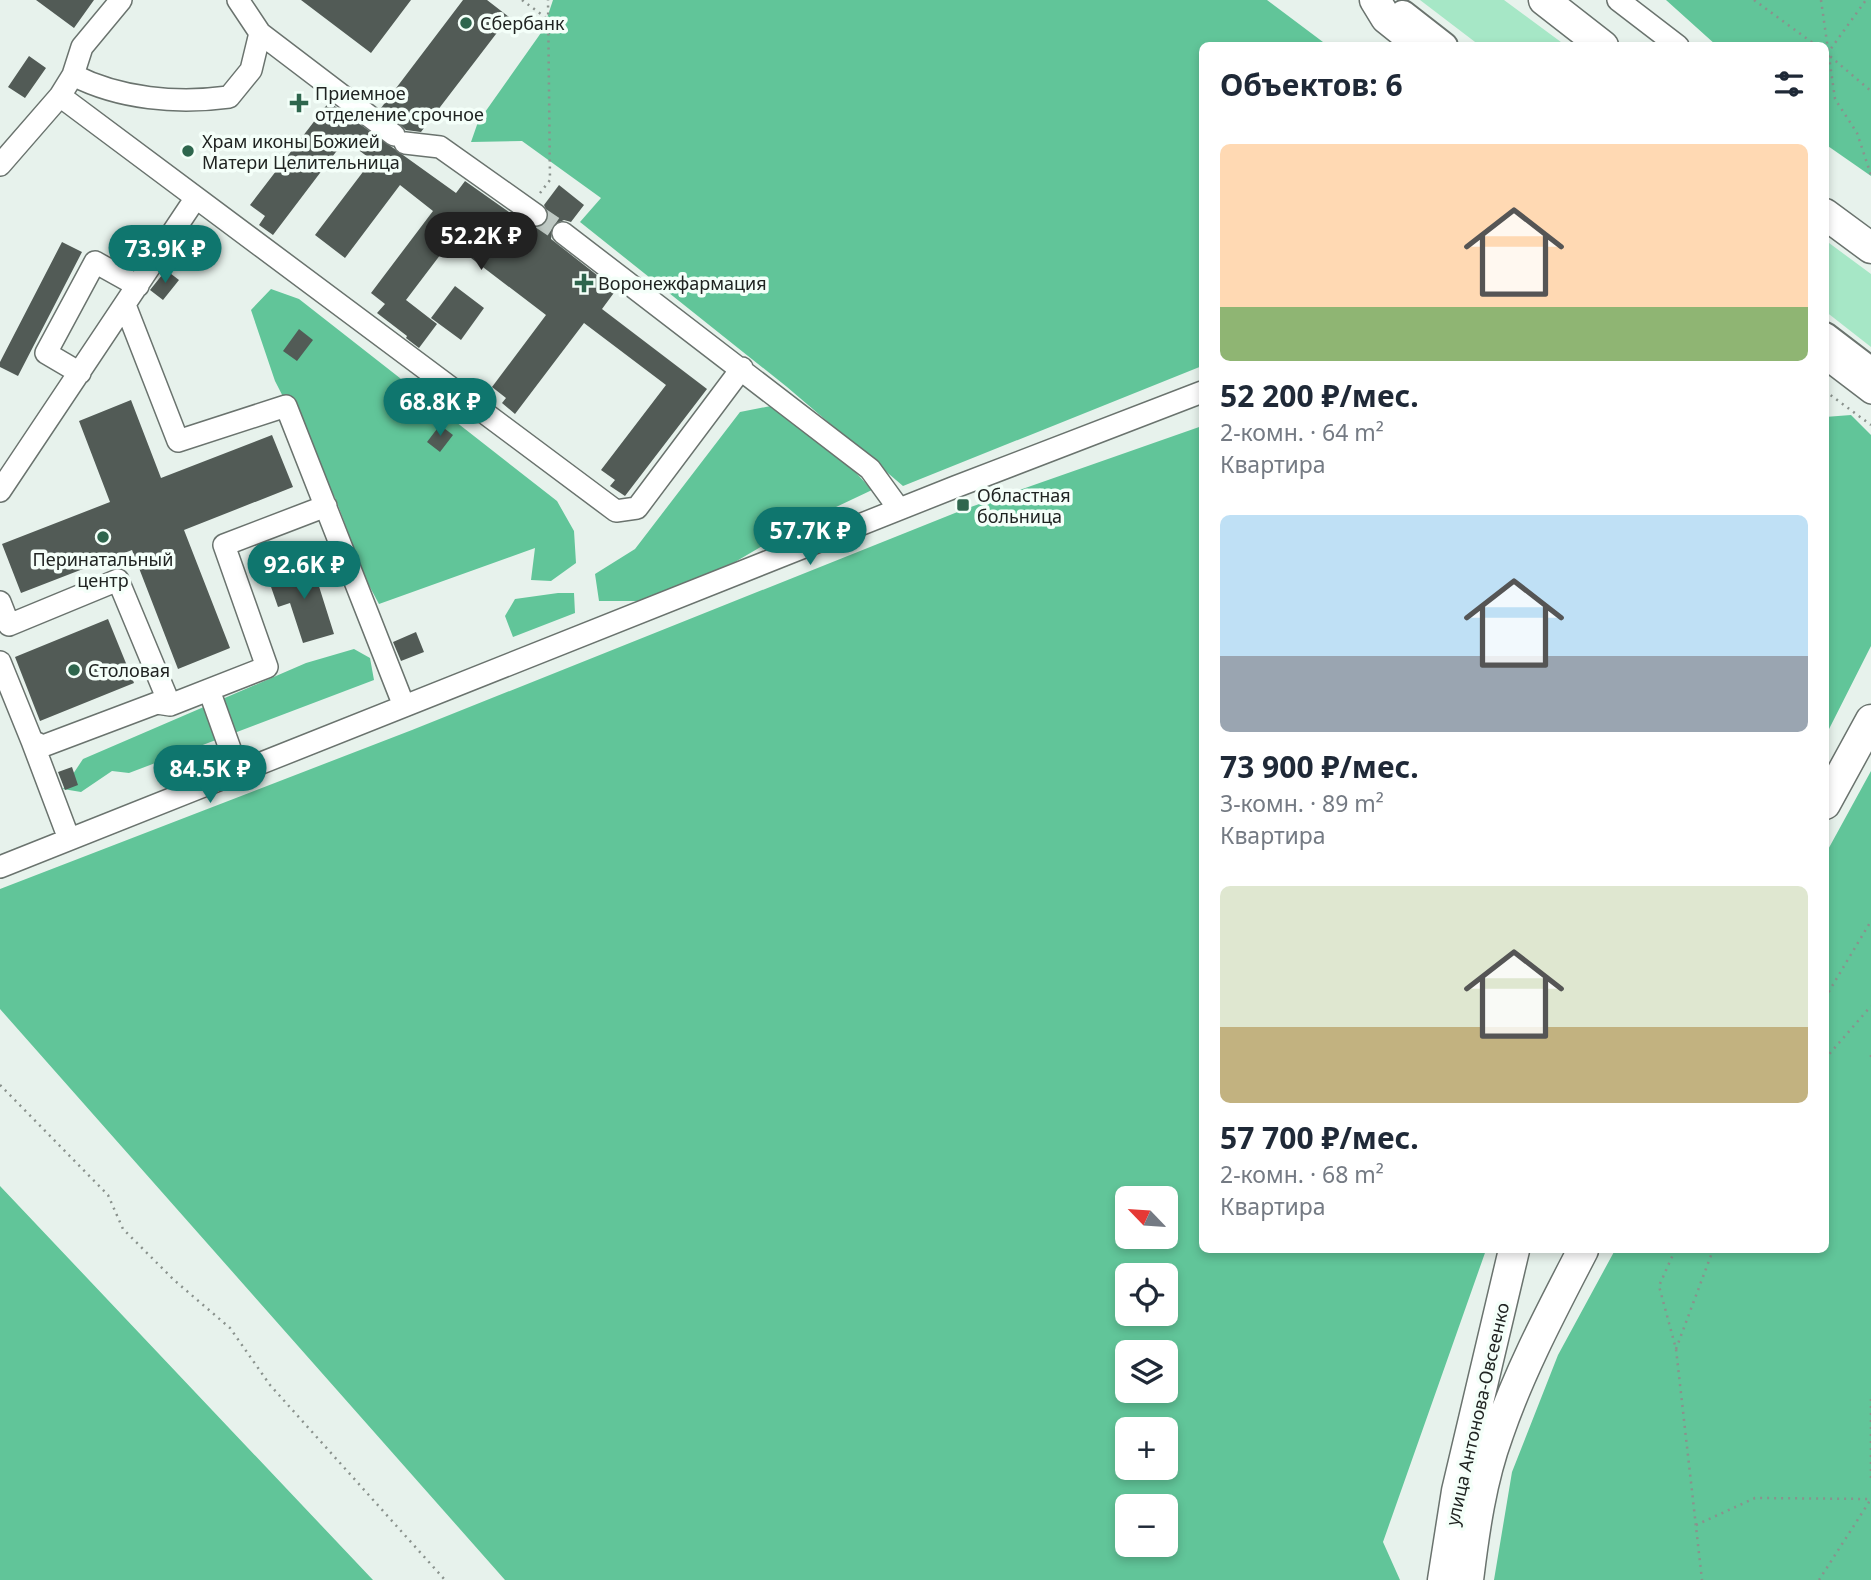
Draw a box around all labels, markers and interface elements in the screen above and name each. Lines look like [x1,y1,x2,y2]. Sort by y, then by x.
place label: Сбербанк [480,11,565,35]
marker: Сбербанк [458,15,474,31]
text: Объектов: 6 [1220,64,1403,105]
icon: filters [1770,65,1808,103]
place label: Приемное отделение срочное [315,81,484,126]
marker: Приемное отделение срочное [289,93,309,113]
place label: Храм иконы Божией Матери Целительница [202,129,400,174]
marker: Храм иконы Божией Матери Целительница [180,143,196,159]
icon: home [1451,189,1577,315]
pin: 52.2K ₽ [416,212,546,272]
text: 52.2K ₽ [441,219,521,251]
pin: 73.9K ₽ [100,226,230,285]
text: 73.9K ₽ [125,232,205,264]
place label: Воронежфармация [598,271,767,295]
marker: Воронежфармация [576,275,592,291]
text: 52 200 ₽/мес. [1220,375,1419,416]
pin: 68.8K ₽ [375,378,505,438]
text: 68.8K ₽ [400,385,480,417]
text: 2-комн. · 64 m² [1220,416,1384,448]
text: Квартира [1220,448,1326,480]
place label: Областная больница [977,483,1071,528]
marker: Областная больница [955,497,971,513]
pin: 57.7K ₽ [745,508,875,567]
text: 57.7K ₽ [770,514,850,546]
marker: Перинатальный центр [95,529,111,545]
pin: 92.6K ₽ [239,542,369,601]
place label: Перинатальный центр [33,547,173,592]
text: 92.6K ₽ [264,548,344,580]
icon: home [1451,560,1577,686]
place label: Столовая [88,658,170,682]
marker: Столовая [66,662,82,678]
pin: 84.5K ₽ [145,746,275,805]
text: 73 900 ₽/мес. [1220,746,1419,787]
text: 84.5K ₽ [170,752,250,784]
text: 3-комн. · 89 m² [1220,787,1384,819]
text: Квартира [1220,819,1326,851]
icon: home [1451,931,1577,1057]
text: 57 700 ₽/мес. [1220,1117,1419,1158]
text: 2-комн. · 68 m² [1220,1158,1384,1190]
north arrow [1115,1186,1178,1250]
map controls [1115,1186,1178,1557]
text: Квартира [1220,1190,1326,1222]
button: locate [1115,1263,1178,1326]
street label: улица Антонова-Овсеенко [1440,1300,1514,1528]
button: layers [1115,1340,1178,1403]
button: + [1115,1417,1178,1480]
button: − [1115,1494,1178,1557]

